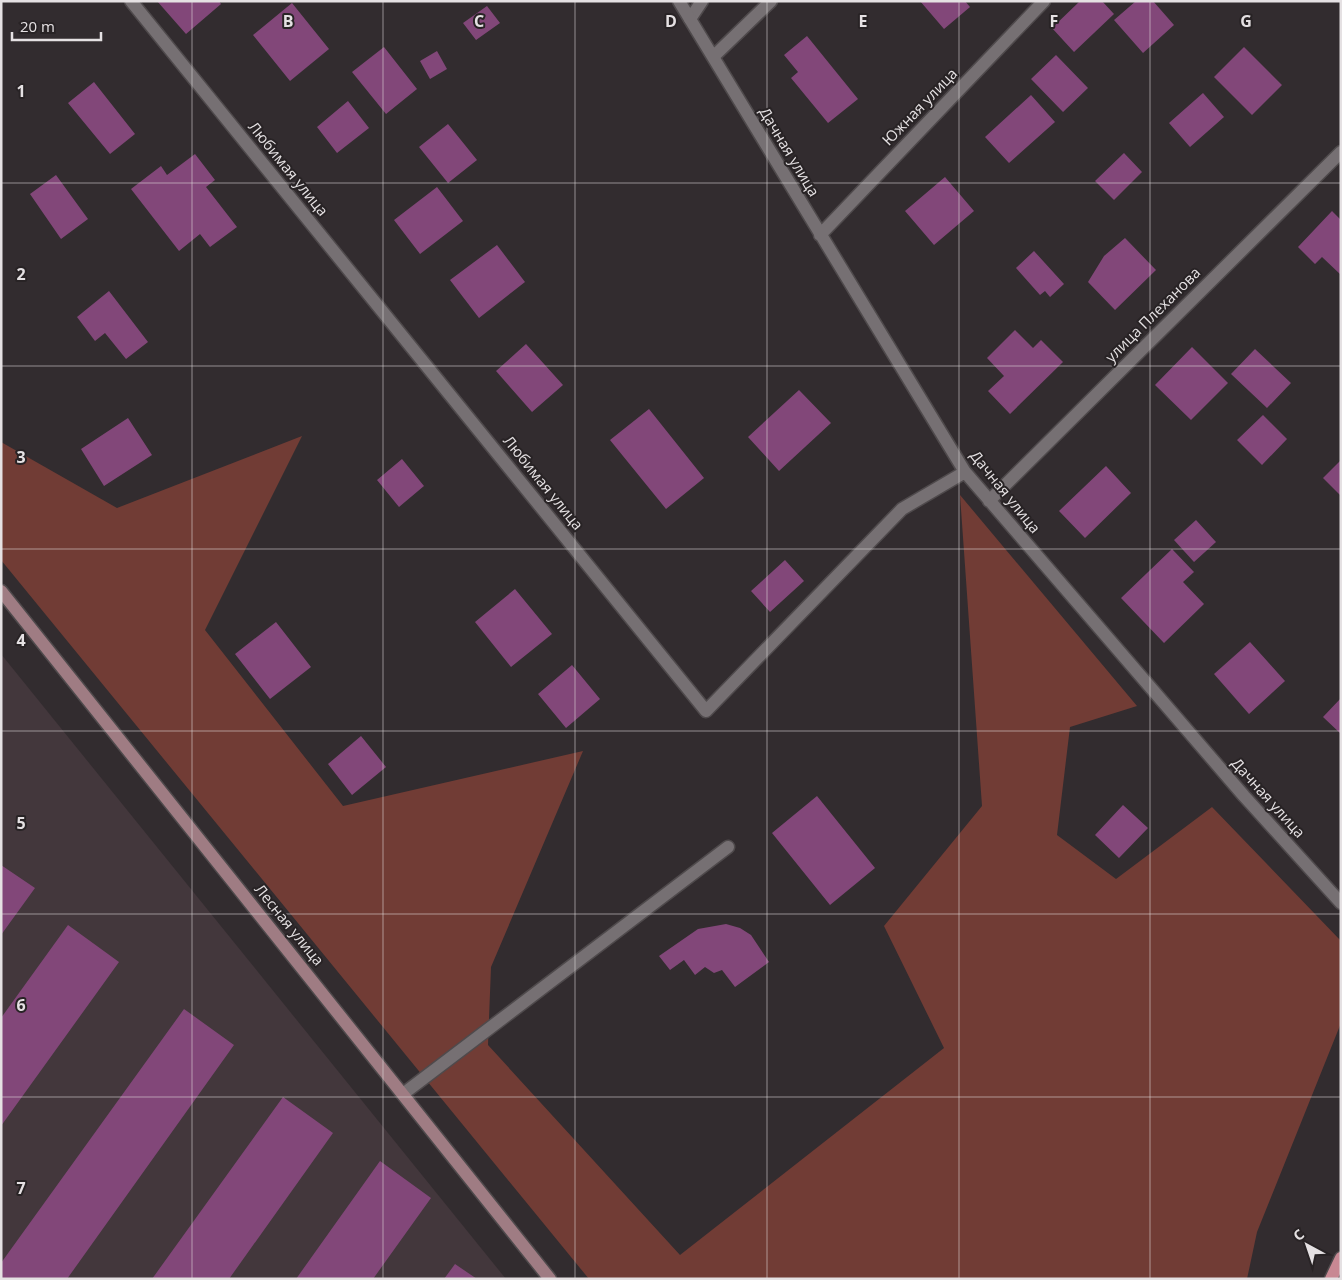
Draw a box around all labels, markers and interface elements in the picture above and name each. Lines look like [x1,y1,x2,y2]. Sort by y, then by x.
scale bar [12,10,101,42]
text: B [283,10,293,32]
text: C [474,10,484,32]
text: D [665,10,677,32]
text: E [859,10,868,32]
text: F [1050,10,1058,32]
text: G [1240,10,1252,32]
text: 20 m [20,16,55,36]
street label: Южная улица [877,63,961,149]
text: 1 [16,80,26,102]
street label: Дачная улица [755,103,824,200]
street label: Любимая улица [244,117,333,220]
street label: улица Плеханова [1100,262,1204,366]
text: 2 [16,263,26,285]
street label: Любимая улица [499,431,588,534]
text: 3 [16,446,26,468]
street label: Дачная улица [966,446,1045,537]
text: 4 [16,629,26,651]
street label: Дачная улица [1227,753,1310,842]
text: 5 [16,812,26,834]
street label: Лесная улица [251,879,329,969]
text: 6 [16,994,26,1016]
text: 7 [16,1177,26,1199]
north arrow [1282,1220,1332,1270]
text: С [1289,1224,1308,1245]

